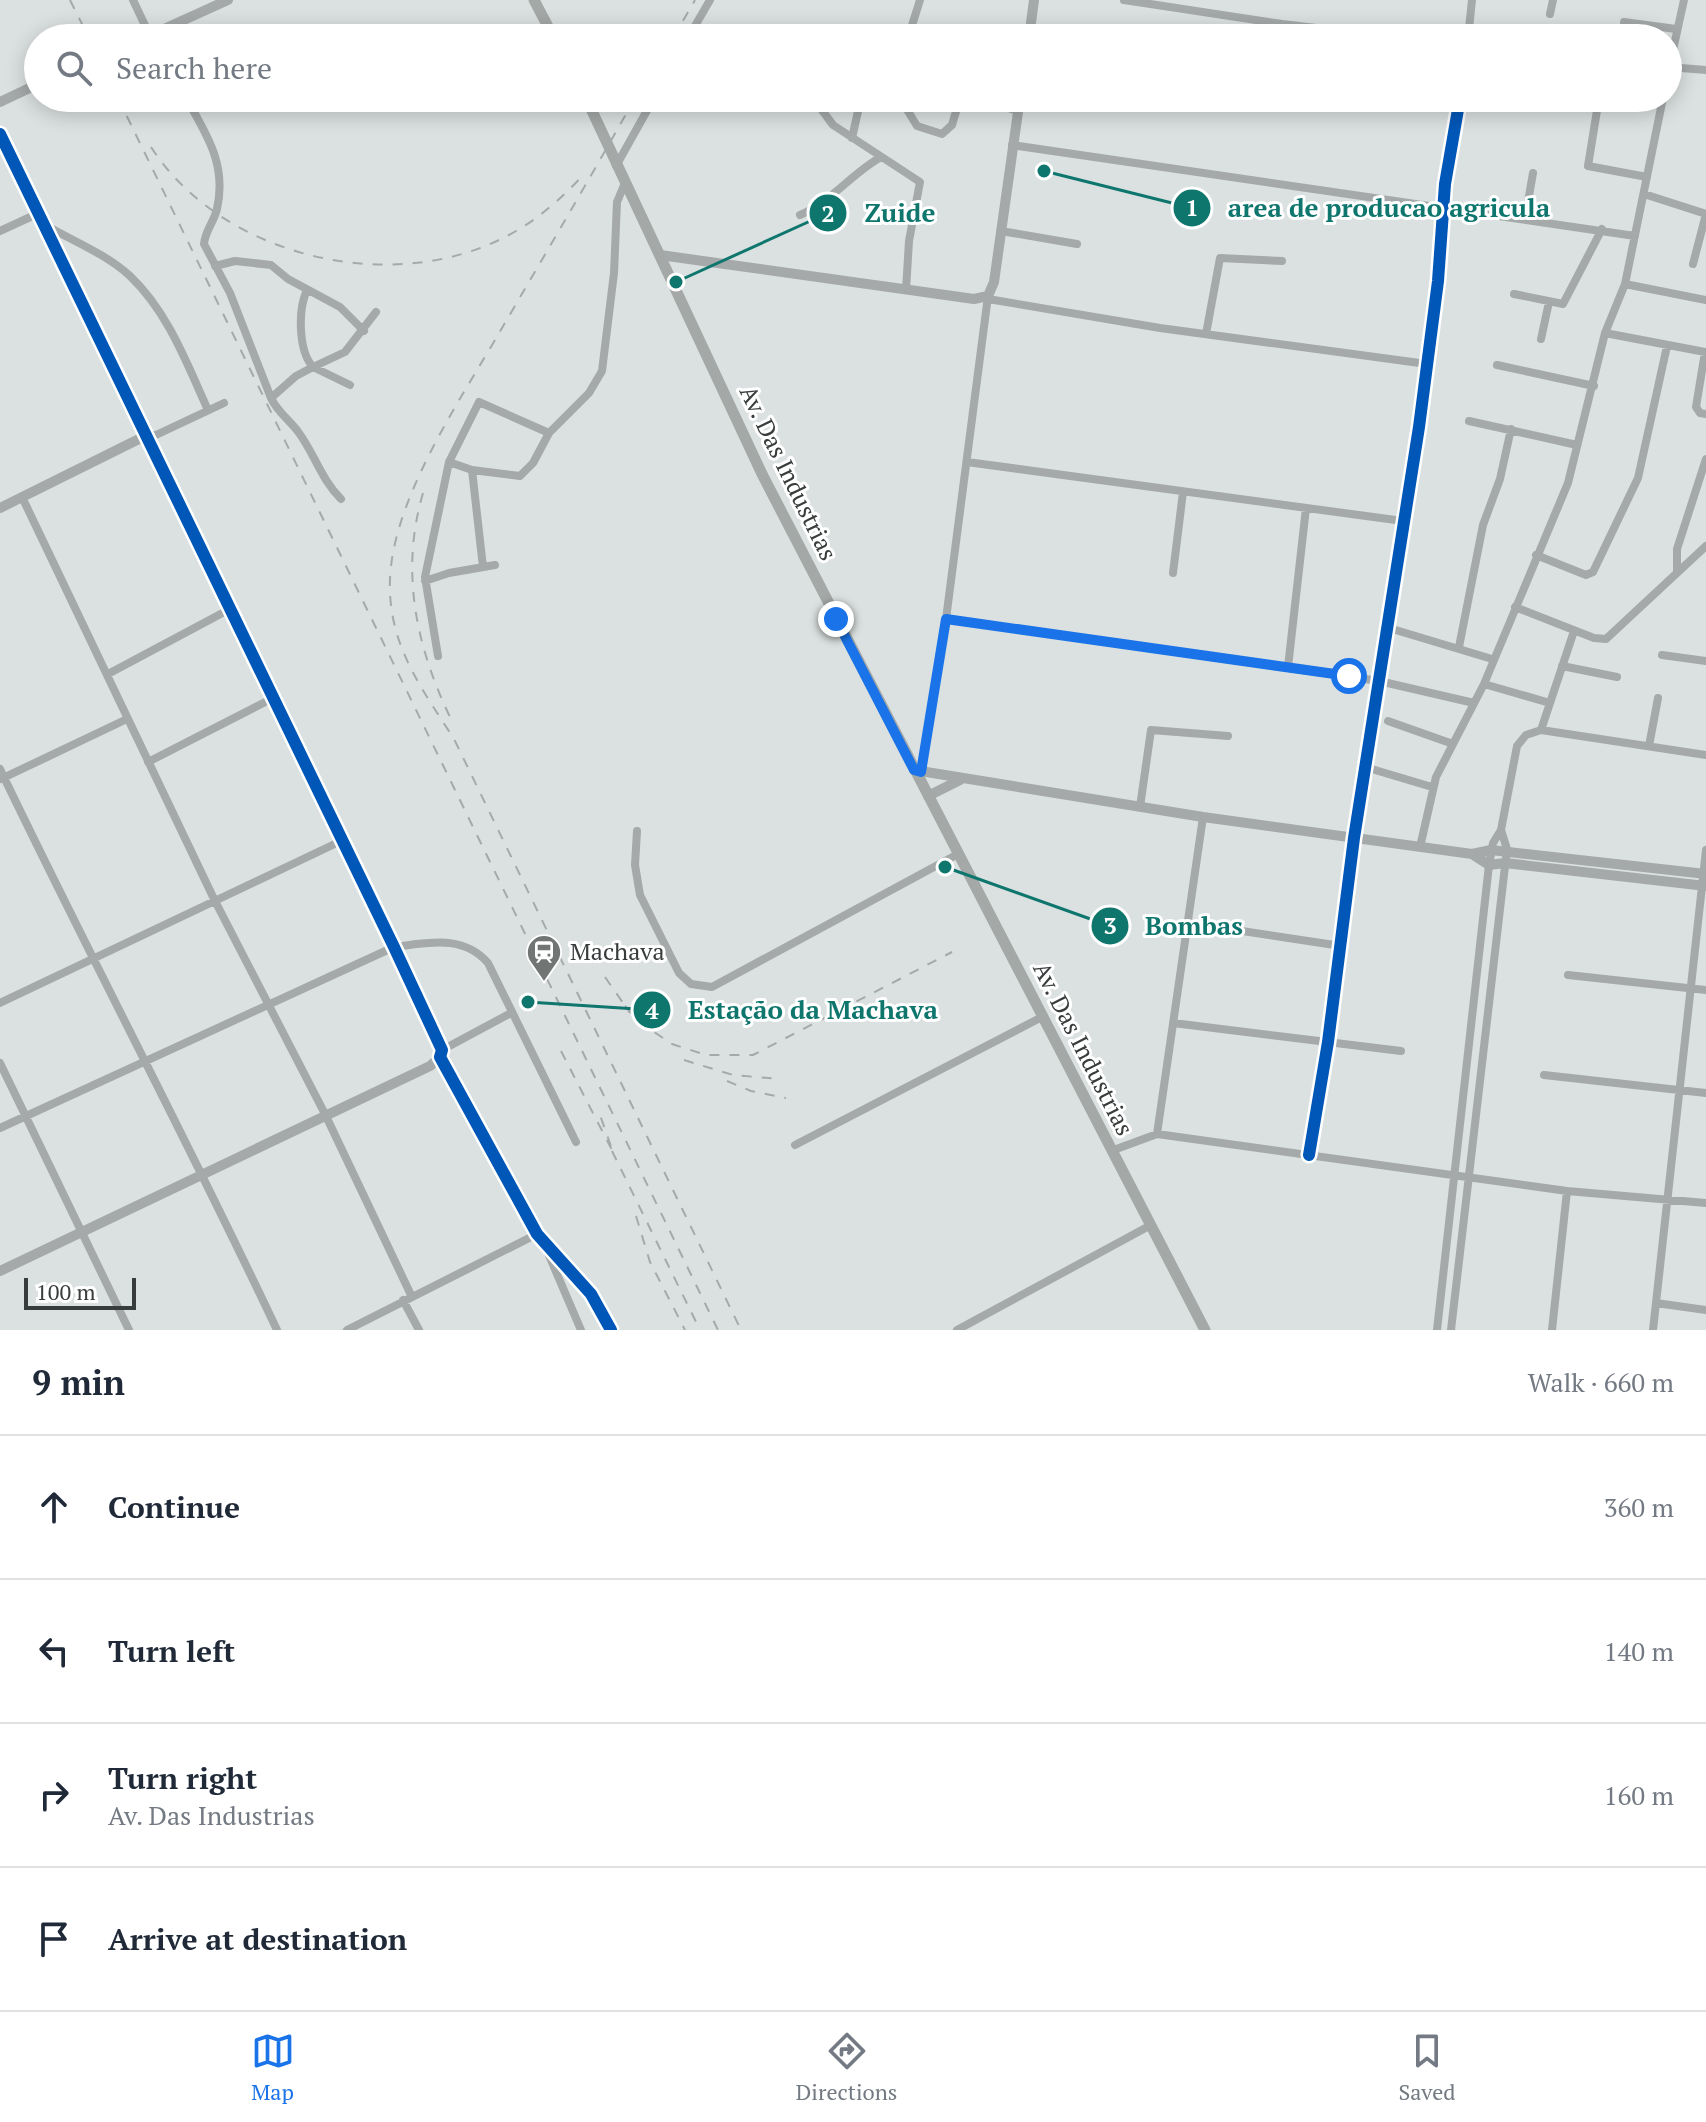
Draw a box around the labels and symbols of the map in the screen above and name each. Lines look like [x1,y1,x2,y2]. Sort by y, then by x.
callout: area de producao agricula [1172,183,1566,233]
callout: Zuide [808,188,951,238]
text: area de producao agricula [1228,190,1551,224]
text: 1 [1185,191,1199,223]
text: Zuide [865,195,935,229]
text: 2 [821,197,835,229]
street label: Av. Das Industrias [733,380,845,565]
route end [818,601,854,637]
route start [1331,658,1367,694]
callout: Bombas [1090,901,1259,951]
text: Bombas [1145,908,1243,942]
text: 3 [1103,909,1117,941]
station icon: Machava [525,933,563,983]
place label: Machava [570,935,665,967]
street label: Av. Das Industrias [1026,956,1141,1141]
callout: Estação da Machava [632,985,954,1035]
text: Estação da Machava [688,992,938,1026]
text: 4 [645,994,659,1026]
scale bar [24,1274,136,1310]

